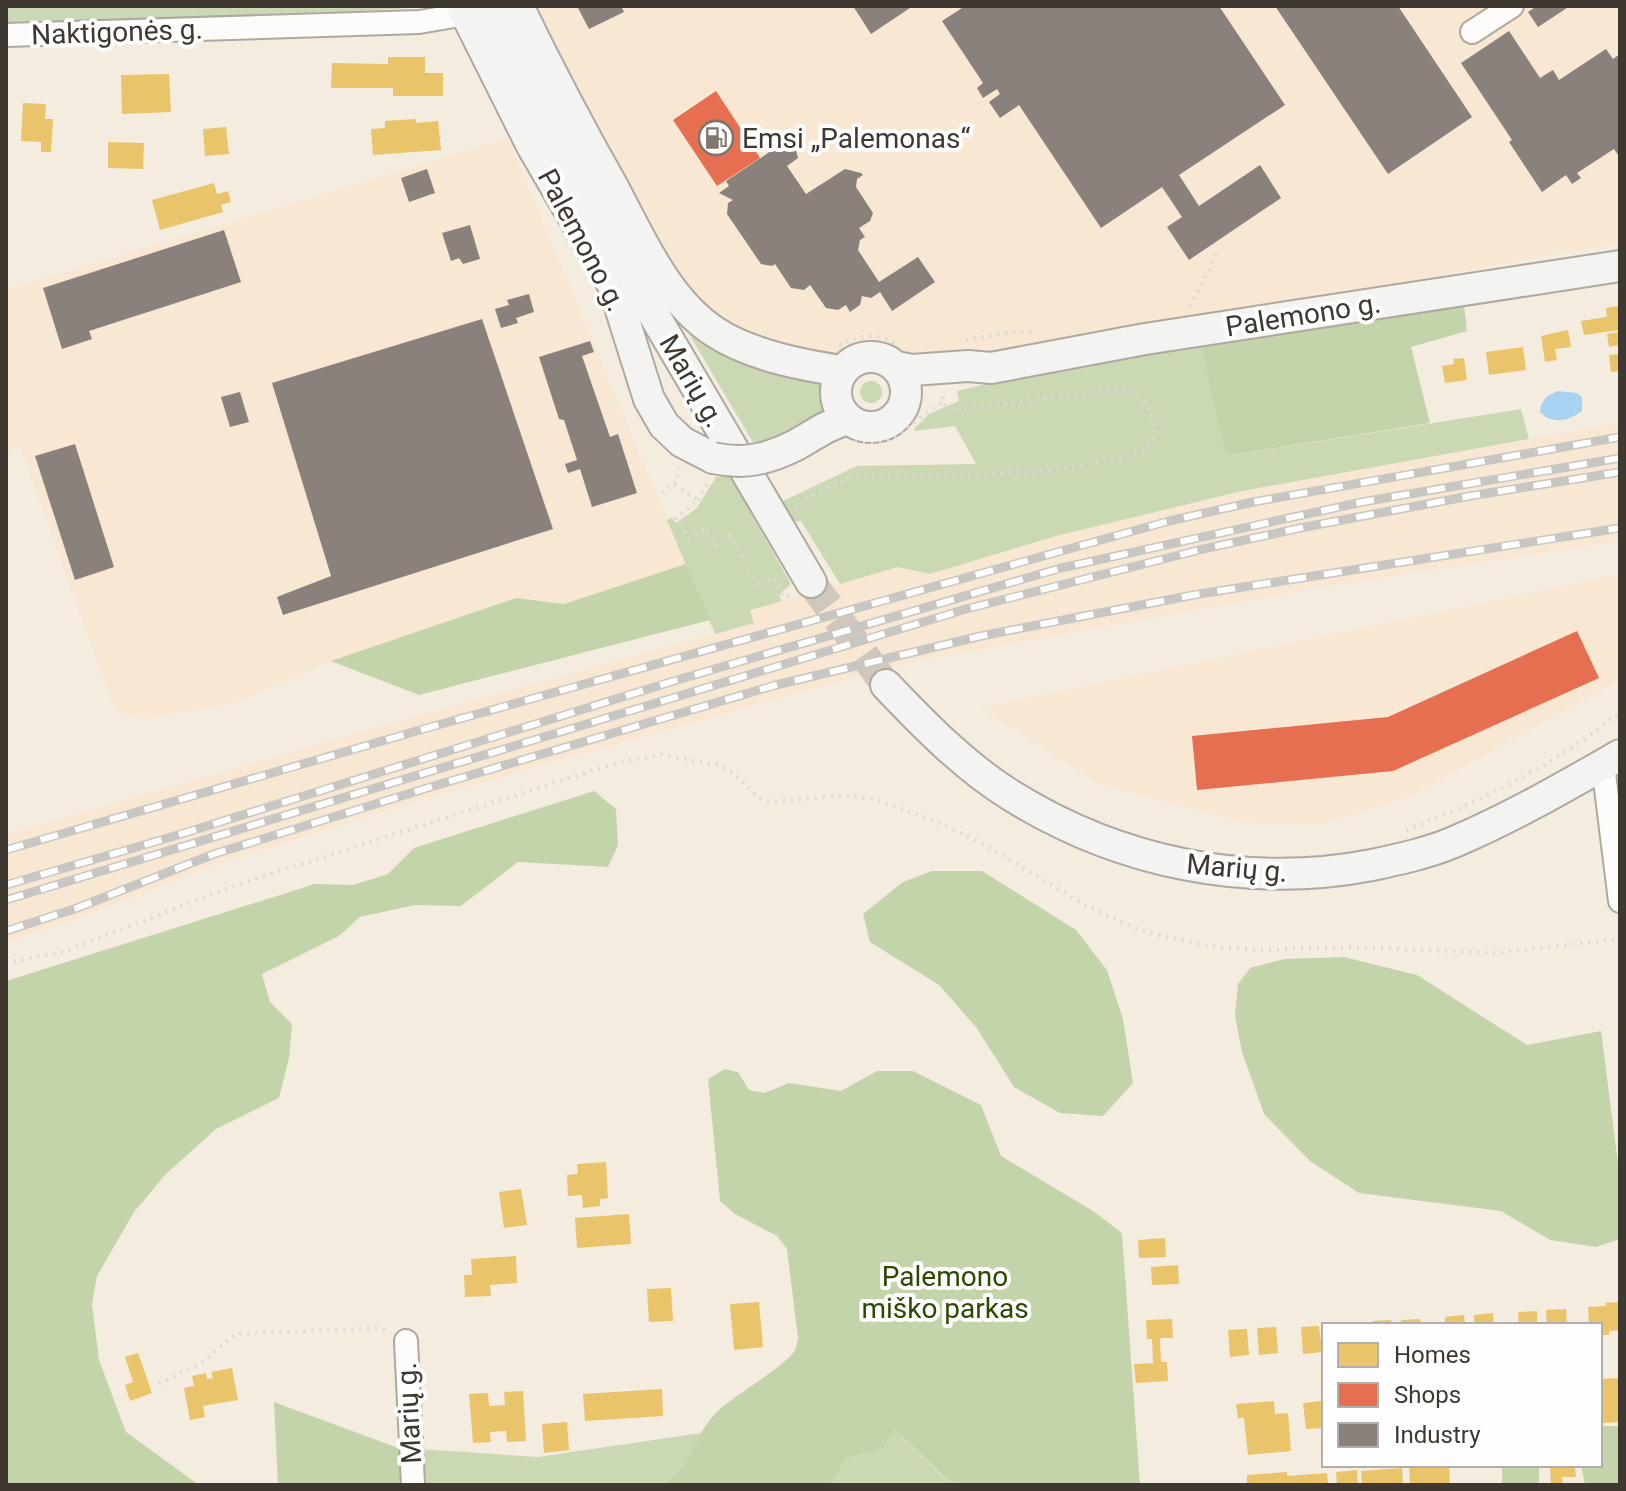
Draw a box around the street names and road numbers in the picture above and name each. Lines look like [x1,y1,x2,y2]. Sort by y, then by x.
street label: Naktigonės g. [31,13,203,51]
street label: Palemono g. [531,163,633,317]
street label: Palemono g. [1223,286,1383,344]
street label: Marių g. [652,329,732,433]
street label: Marių g. [1185,847,1289,889]
street label: Marių g. [390,1361,428,1465]

